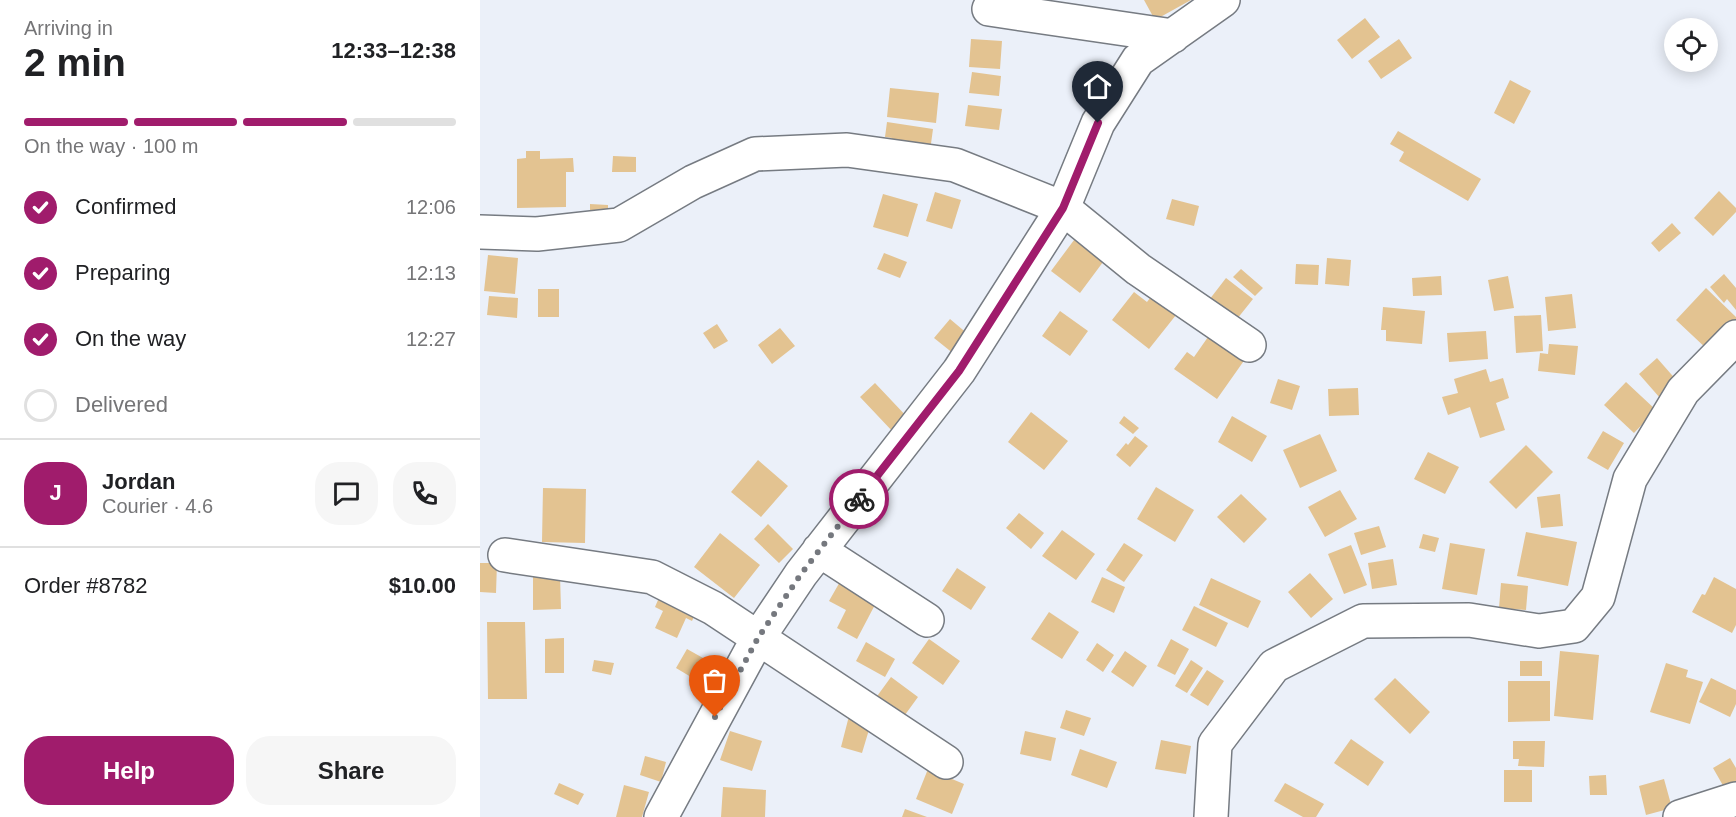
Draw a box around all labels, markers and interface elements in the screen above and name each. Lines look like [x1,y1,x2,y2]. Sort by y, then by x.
text: Arriving in [24,17,113,39]
map controls [1664,18,1718,72]
button: locate [1664,18,1718,72]
text: 12:33–12:38 [331,38,456,63]
text: 2 min [24,41,126,84]
pin [1072,61,1123,123]
icon: home [1081,70,1114,103]
text: On the way · 100 m [24,135,199,157]
icon: check [24,191,57,224]
text: Confirmed [75,194,176,219]
text: 12:06 [406,196,456,218]
icon: check [24,257,57,290]
text: Preparing [75,260,170,285]
text: 12:13 [406,262,456,284]
icon: check [24,323,57,356]
text: On the way [75,326,186,351]
text: 12:27 [406,328,456,350]
text: Delivered [75,392,168,417]
button: chat [315,462,378,525]
button: phone [393,462,456,525]
text: Jordan [102,469,175,494]
courier [829,469,889,529]
text: J [49,480,62,505]
icon: bike [843,483,876,516]
text: Courier · 4.6 [102,495,213,517]
text: Order #8782 [24,573,148,598]
text: $10.00 [389,573,456,598]
pin [689,655,740,717]
icon: bag [698,664,731,697]
button: Help [24,736,234,805]
button: Share [246,736,456,805]

